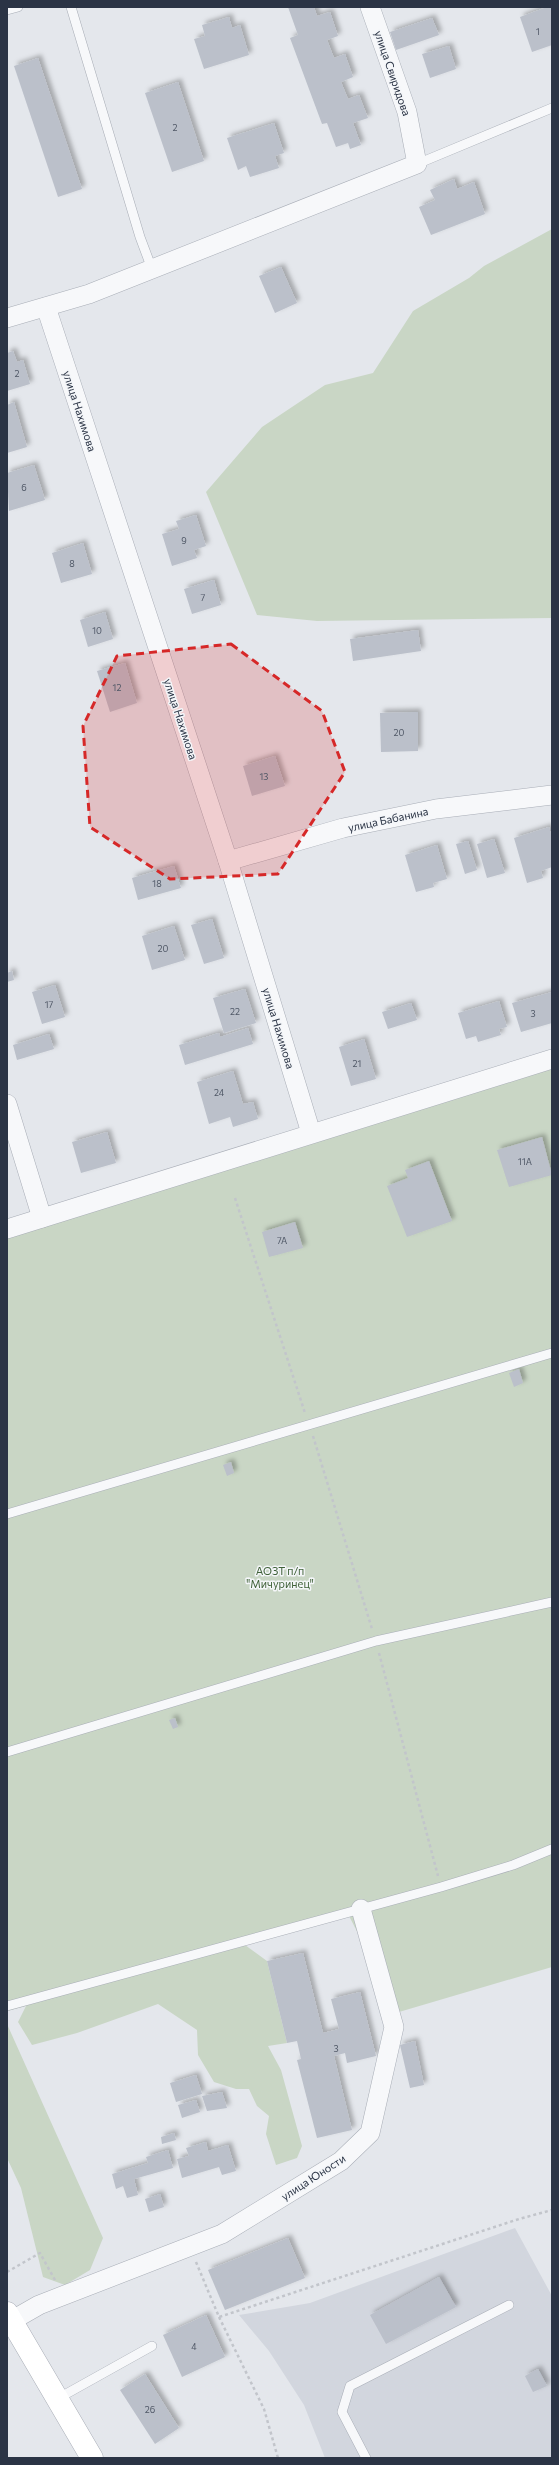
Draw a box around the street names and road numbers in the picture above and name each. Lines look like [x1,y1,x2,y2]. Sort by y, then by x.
street label: улица Свиридова [372,29,414,117]
street label: улица Нахимова [61,369,99,453]
street label: улица Нахимова [162,677,200,761]
street label: улица Бабанина [347,804,429,834]
street label: улица Нахимова [260,986,298,1070]
street label: улица Юности [278,2151,348,2203]

